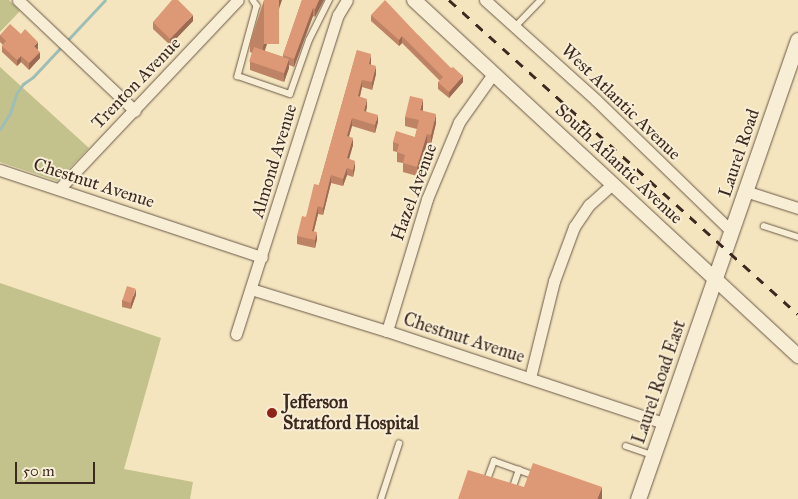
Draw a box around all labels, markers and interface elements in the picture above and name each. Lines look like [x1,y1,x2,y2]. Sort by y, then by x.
street label: Trenton Avenue [87,33,185,133]
street label: West Atlantic Avenue [557,39,685,165]
street label: South Atlantic Avenue [551,99,687,229]
street label: Almond Avenue [246,101,302,221]
street label: Laurel Road [714,106,764,200]
street label: Hazel Avenue [386,140,442,244]
street label: Chestnut Avenue [31,153,157,213]
street label: Chestnut Avenue [401,308,527,368]
street label: Laurel Road East [628,317,690,447]
place label: Jefferson Stratford Hospital [283,392,419,434]
marker: Jefferson Stratford Hospital [265,406,279,420]
scale bar [18,452,98,484]
text: 50 m [23,462,55,480]

